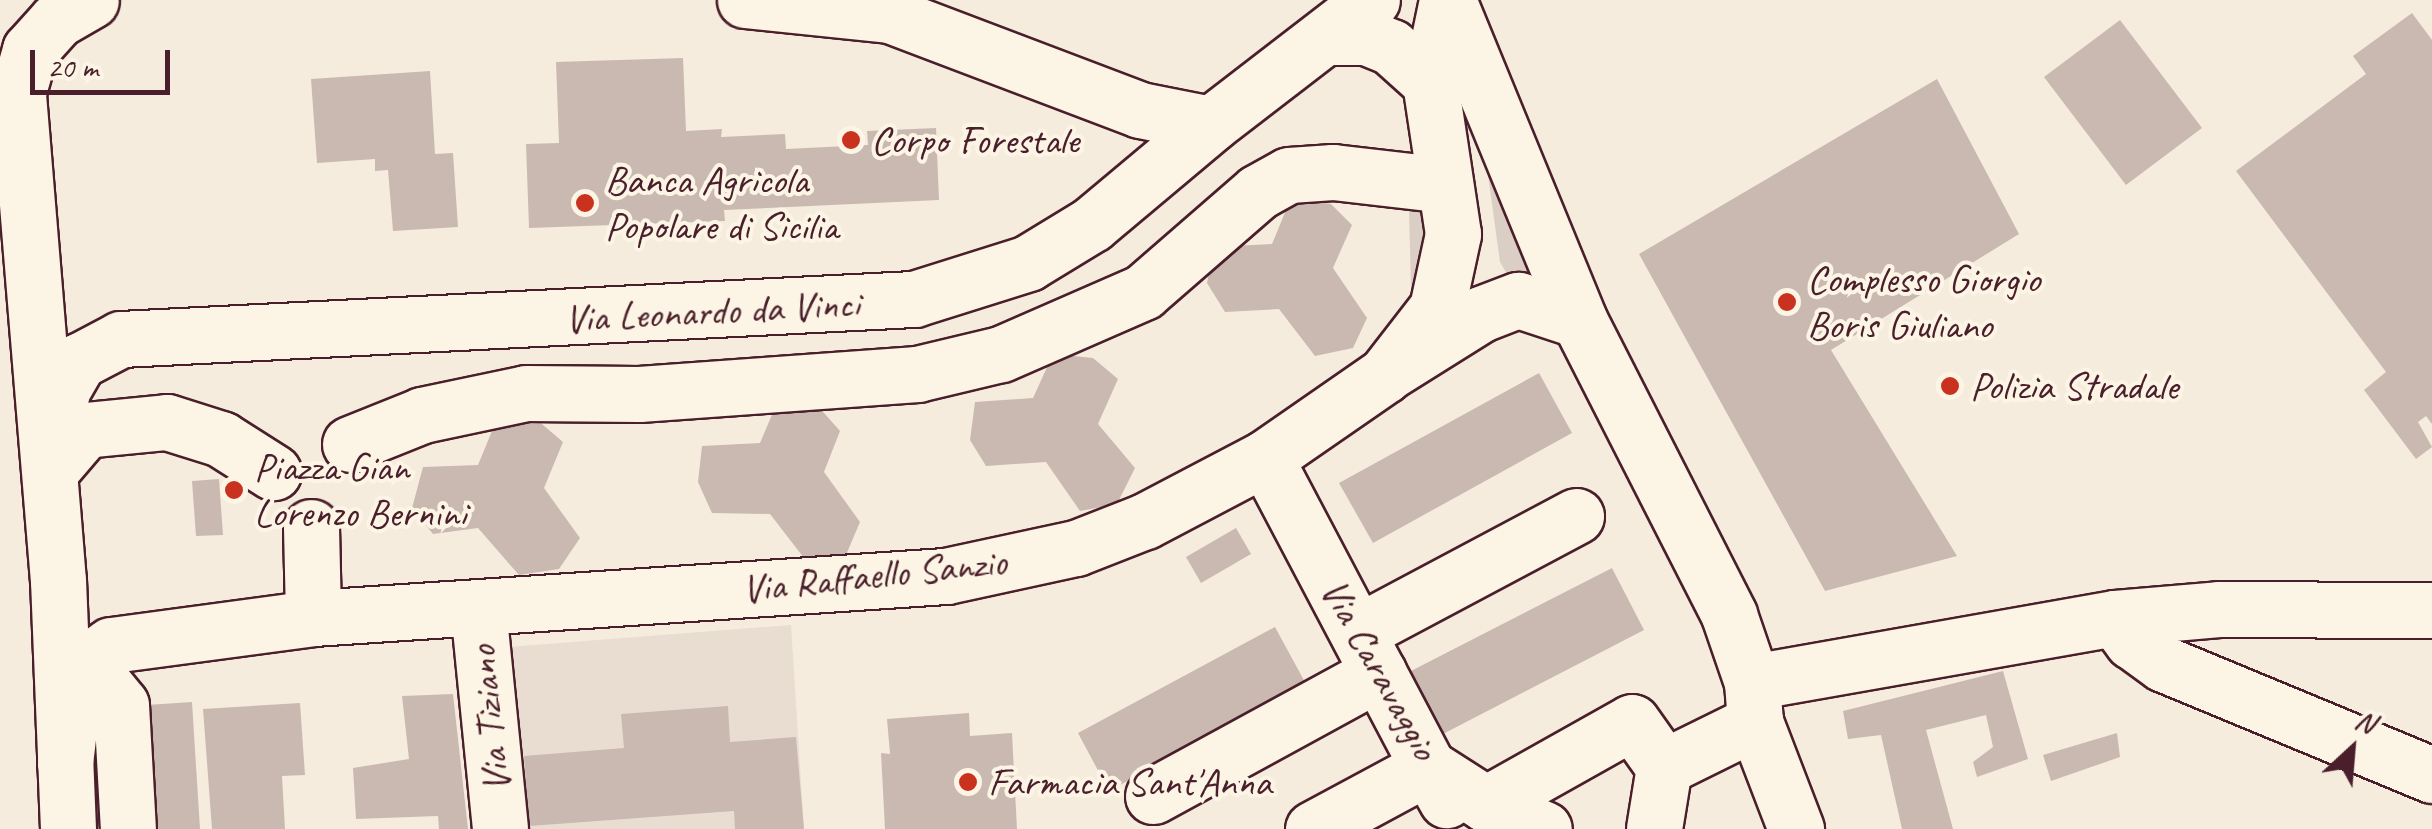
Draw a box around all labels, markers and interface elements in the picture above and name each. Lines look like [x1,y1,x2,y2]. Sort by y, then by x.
scale bar [35,30,175,92]
text: 20 m [47,48,98,86]
place label: Corpo Forestale [871,116,1079,164]
marker: Corpo Forestale [840,129,862,151]
place label: Banca Agricola Popolare di Sicilia [605,156,840,250]
marker: Banca Agricola Popolare di Sicilia [574,192,596,214]
place label: Complesso Giorgio Boris Giuliano [1807,255,2040,349]
street label: Via Leonardo da Vinci [564,279,860,343]
marker: Complesso Giorgio Boris Giuliano [1776,291,1798,313]
place label: Polizia Stradale [1970,362,2180,410]
marker: Polizia Stradale [1939,375,1961,397]
place label: Piazza Gian Lorenzo Bernini [254,443,466,537]
marker: Piazza Gian Lorenzo Bernini [223,479,245,501]
street label: Via Raffaello Sanzio [739,537,1009,613]
street label: Via Caravaggio [1311,570,1449,768]
street label: Via Tiziano [457,643,521,795]
north arrow [2302,699,2402,799]
text: N [2350,702,2381,741]
place label: Farmacia Sant'Anna [988,758,1273,806]
marker: Farmacia Sant'Anna [957,771,979,793]

